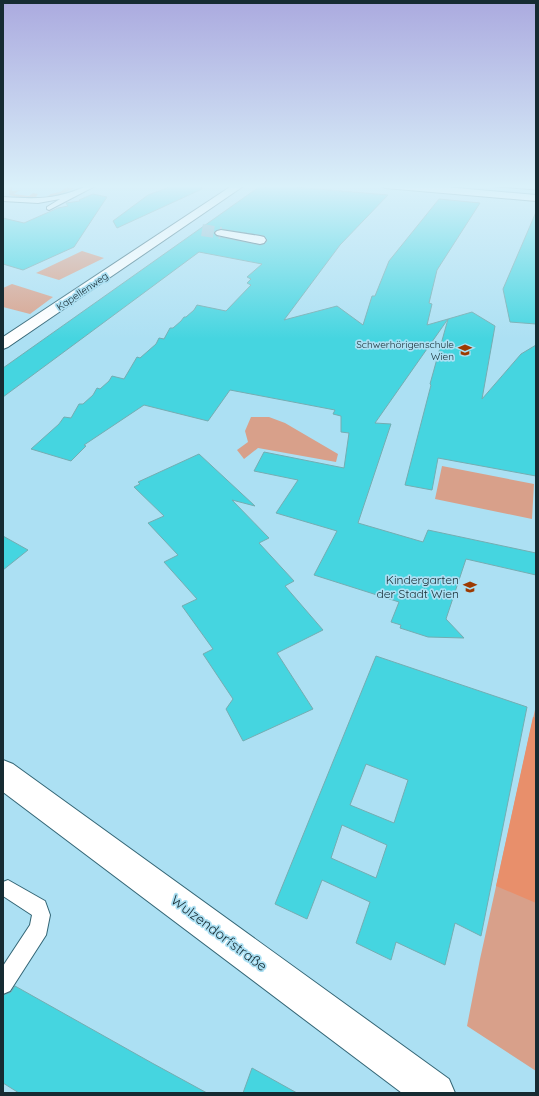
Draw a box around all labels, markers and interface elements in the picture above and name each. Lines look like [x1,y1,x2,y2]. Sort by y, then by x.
street label: Kapellenweg [54,269,111,314]
place label: Schwerhörigenschule Wien [356,338,454,363]
school or university icon: Schwerhörigenschule Wien [457,342,473,358]
place label: Kindergarten der Stadt Wien [376,572,459,601]
school or university icon: Kindergarten der Stadt Wien [462,579,478,595]
street label: Wulzendorfstraße [167,891,271,975]

